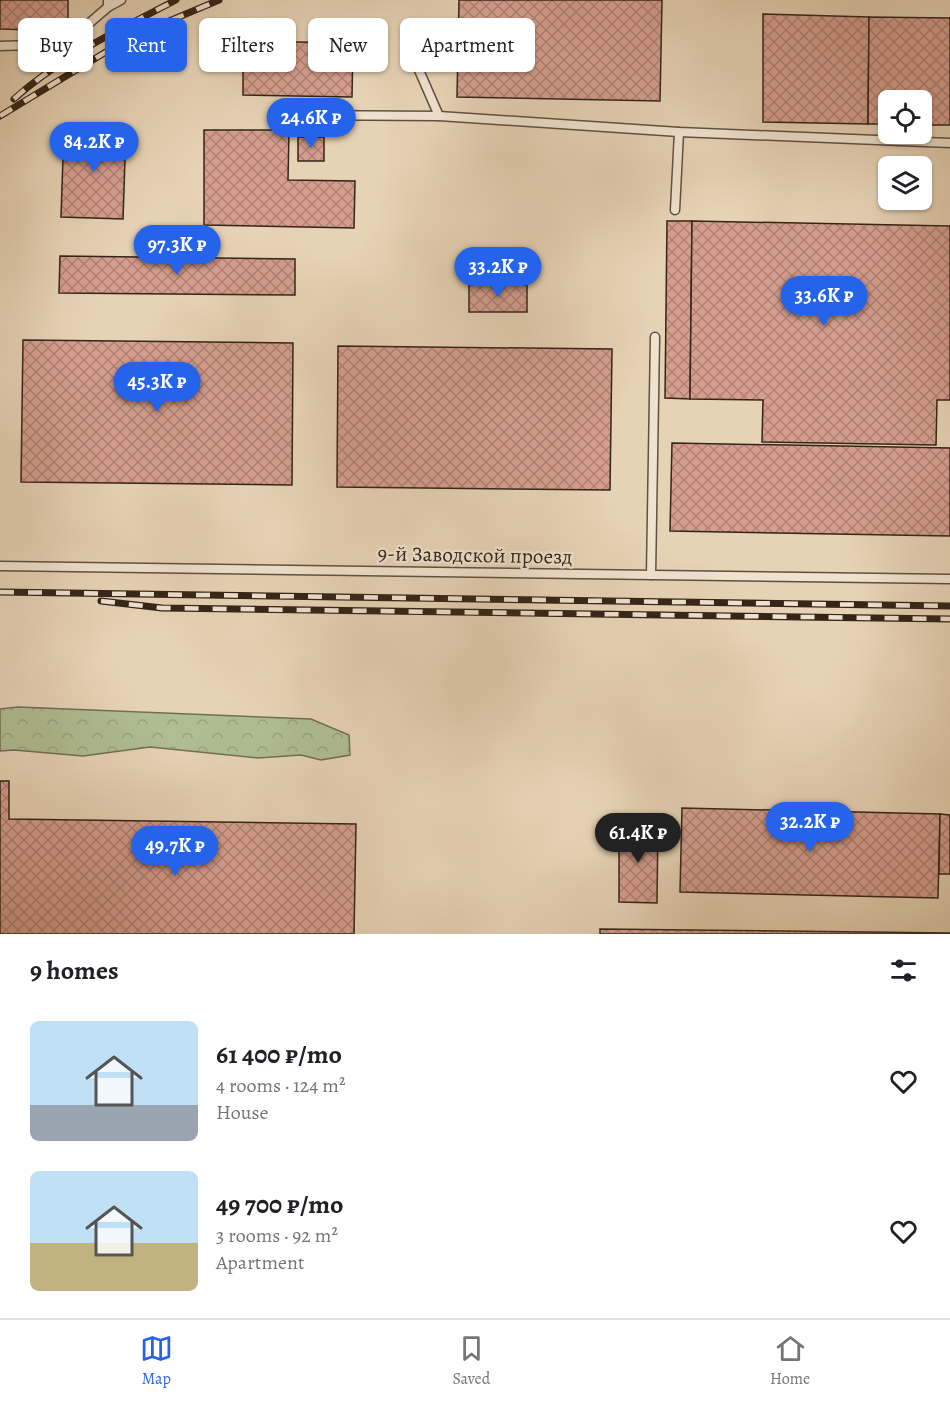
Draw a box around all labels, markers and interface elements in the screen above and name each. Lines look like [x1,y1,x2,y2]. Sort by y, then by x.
chip: Buy [18,18,93,72]
chip: Rent [105,18,187,72]
chip: Filters [199,18,296,72]
chip: New [308,18,388,72]
chip: Apartment [400,18,535,72]
map controls [878,90,932,210]
button: locate [878,90,932,144]
pin: 24.6K ₽ [256,98,366,149]
text: 24.6K ₽ [281,104,341,131]
pin: 84.2K ₽ [39,122,149,173]
text: 84.2K ₽ [64,128,124,155]
button: layers [878,156,932,210]
pin: 97.3K ₽ [122,225,232,276]
text: 97.3K ₽ [148,231,206,258]
pin: 33.2K ₽ [443,247,553,298]
text: 33.2K ₽ [468,253,528,280]
pin: 33.6K ₽ [769,276,879,327]
text: 33.6K ₽ [795,282,853,309]
pin: 45.3K ₽ [102,362,212,413]
text: 45.3K ₽ [128,368,186,395]
street label: 9-й Заводской проезд [377,539,573,571]
pin: 32.2K ₽ [755,802,865,853]
text: 32.2K ₽ [780,808,840,835]
pin: 61.4K ₽ [583,813,693,864]
text: 61.4K ₽ [609,819,667,846]
pin: 49.7K ₽ [120,826,230,877]
text: 49.7K ₽ [145,832,205,859]
text: 9 homes [30,953,119,988]
icon: filters [887,954,920,987]
text: 61 400 ₽/mo [216,1037,342,1072]
icon: home [78,1045,150,1117]
icon: heart [887,1065,920,1098]
text: 4 rooms · 124 m² [216,1072,346,1099]
text: House [216,1099,268,1126]
text: 49 700 ₽/mo [216,1187,344,1222]
icon: home [78,1195,150,1267]
icon: heart [887,1215,920,1248]
text: 3 rooms · 92 m² [216,1222,338,1249]
text: Apartment [216,1249,305,1276]
tab: Map [140,1332,173,1390]
tab: Saved [452,1332,490,1390]
tab: Home [770,1332,810,1390]

